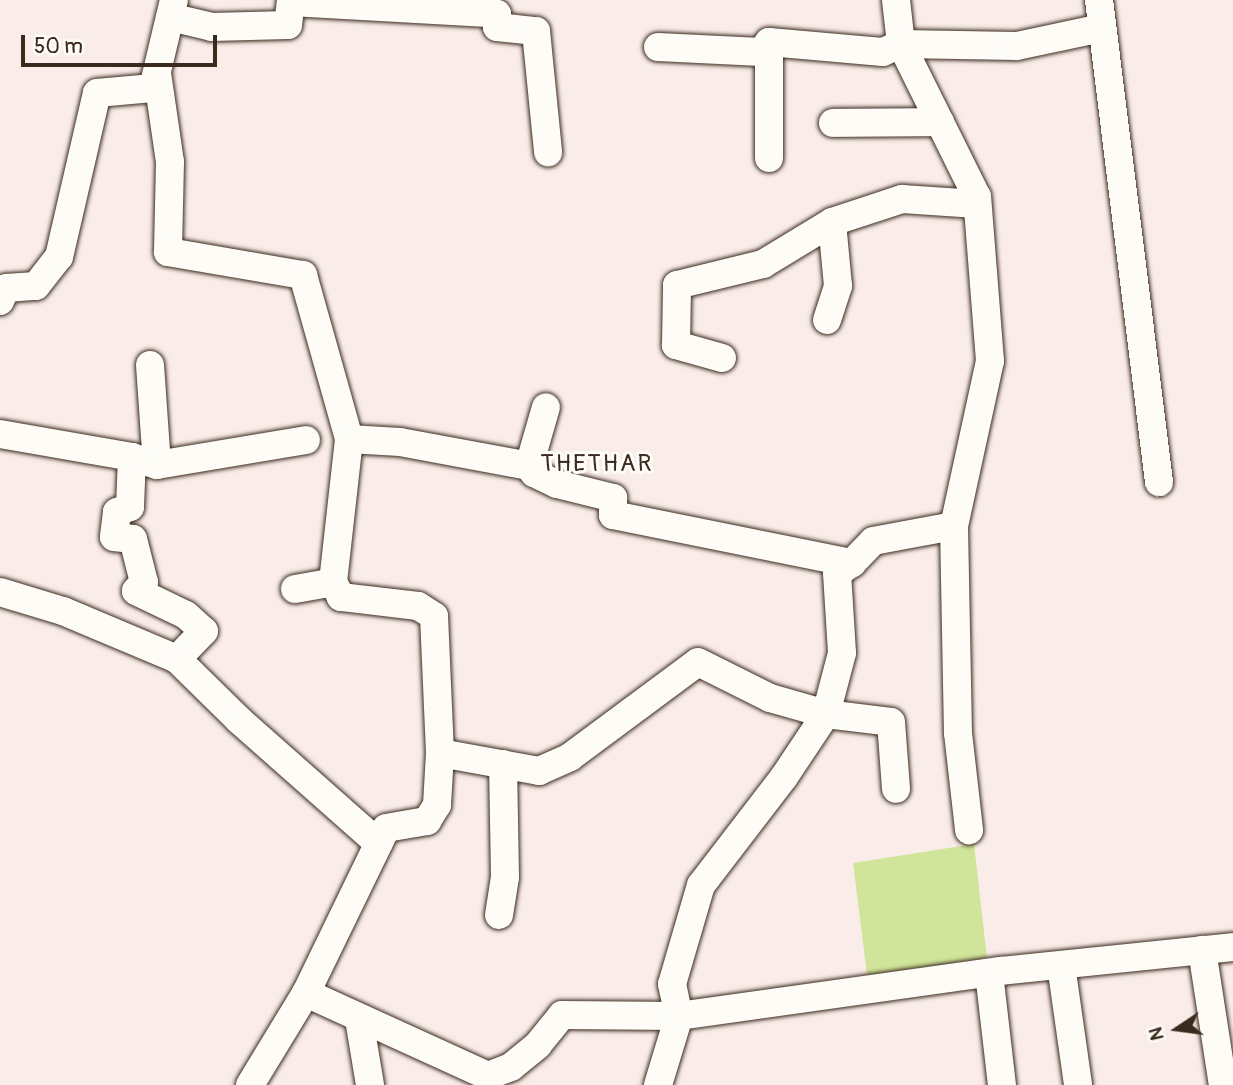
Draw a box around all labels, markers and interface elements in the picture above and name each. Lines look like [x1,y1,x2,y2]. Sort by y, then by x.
scale bar [24,21,220,65]
text: 50 m [34,33,83,60]
district label: THETHAR [541,450,653,478]
north arrow [1142,994,1212,1064]
text: N [1143,1025,1170,1043]

